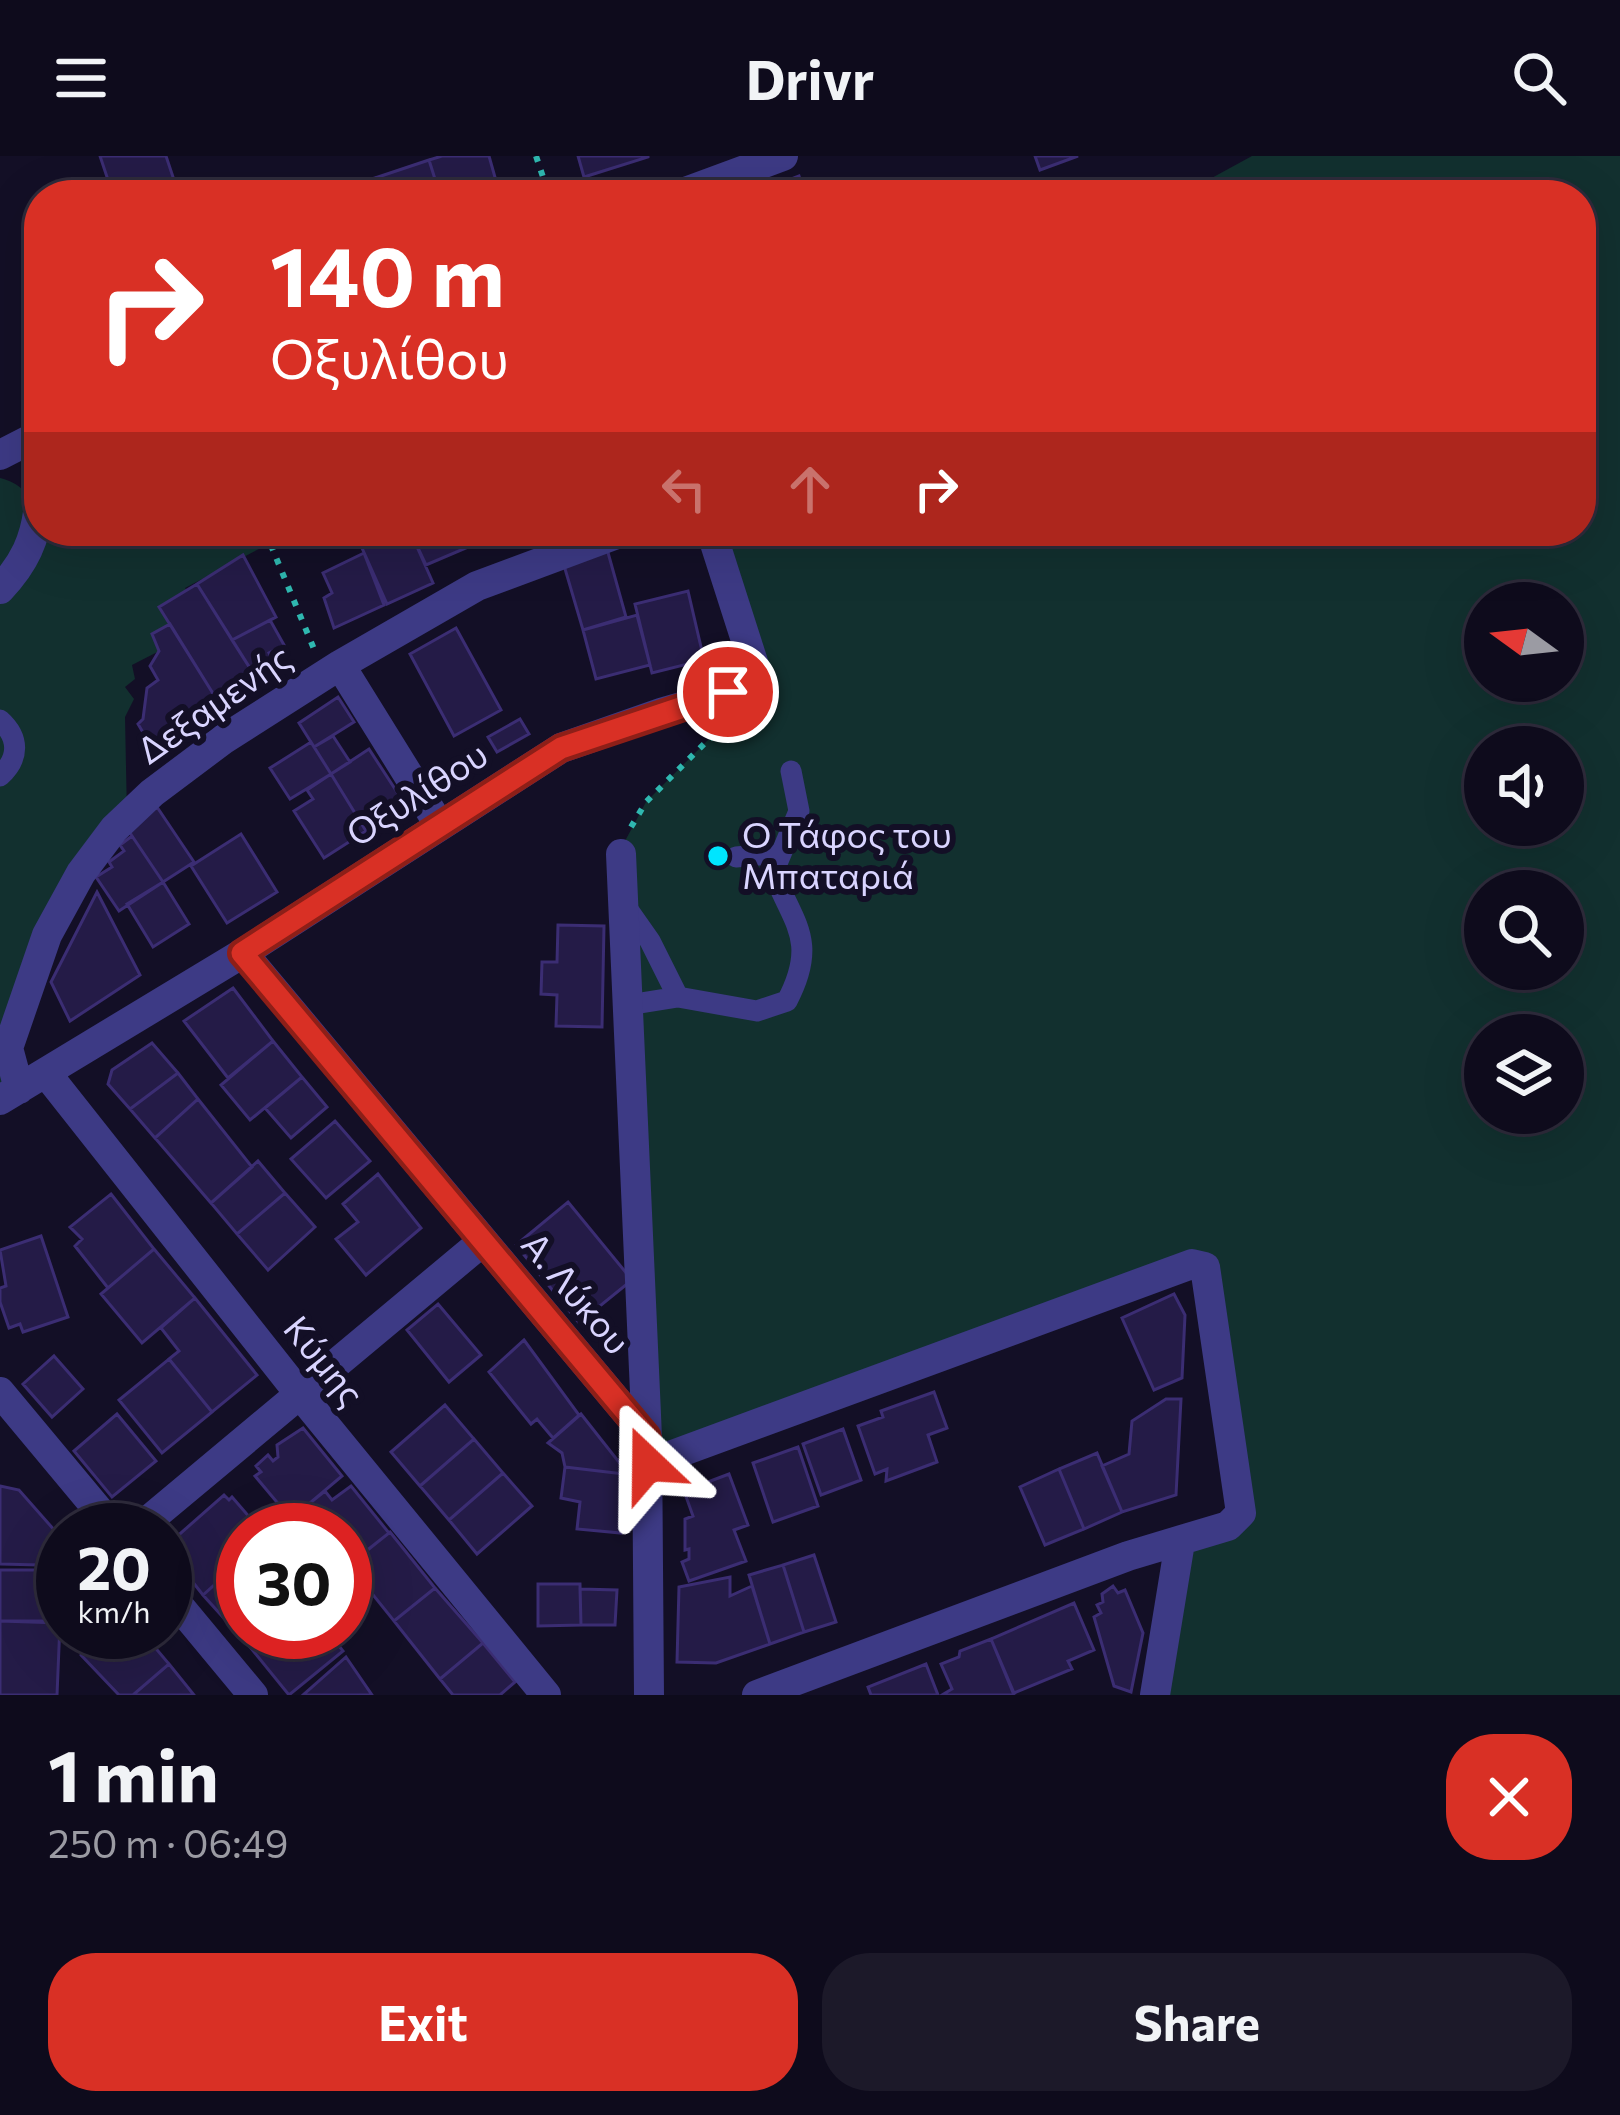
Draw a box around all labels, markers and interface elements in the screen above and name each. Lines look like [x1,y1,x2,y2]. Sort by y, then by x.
icon: menu [48,45,114,111]
text: Drivr [746,45,874,111]
icon: search [1506,45,1572,111]
text: 140 m [270,222,505,324]
icon: right [72,228,228,384]
text: Οξυλίθου [270,324,509,390]
icon: left [651,456,717,522]
icon: ahead [777,456,843,522]
icon: right [903,456,969,522]
north arrow [1464,582,1584,702]
map controls [1464,582,1584,1134]
street label: Δεξαμενής [127,633,298,771]
pin [677,641,779,743]
icon: arrive [695,659,761,725]
button: sound [1464,726,1584,846]
street label: Οξυλίθου [337,731,495,854]
place label: Ο Τάφος του Μπαταριά [742,811,952,896]
marker: Ο Τάφος του Μπαταριά [705,843,731,869]
button: search [1464,870,1584,990]
button: layers [1464,1014,1584,1134]
street label: Α. Λύκου [514,1222,641,1362]
street label: Κύμης [276,1306,375,1414]
position arrow [585,1401,711,1527]
speed limit sign: 30 [216,1503,372,1659]
text: 20 [77,1529,151,1602]
text: km/h [78,1592,150,1629]
text: 1 min [48,1729,219,1817]
button: close [1446,1734,1572,1860]
text: 250 m · 06:49 [48,1818,289,1866]
button: Exit [48,1953,798,2091]
button: Share [822,1953,1572,2091]

